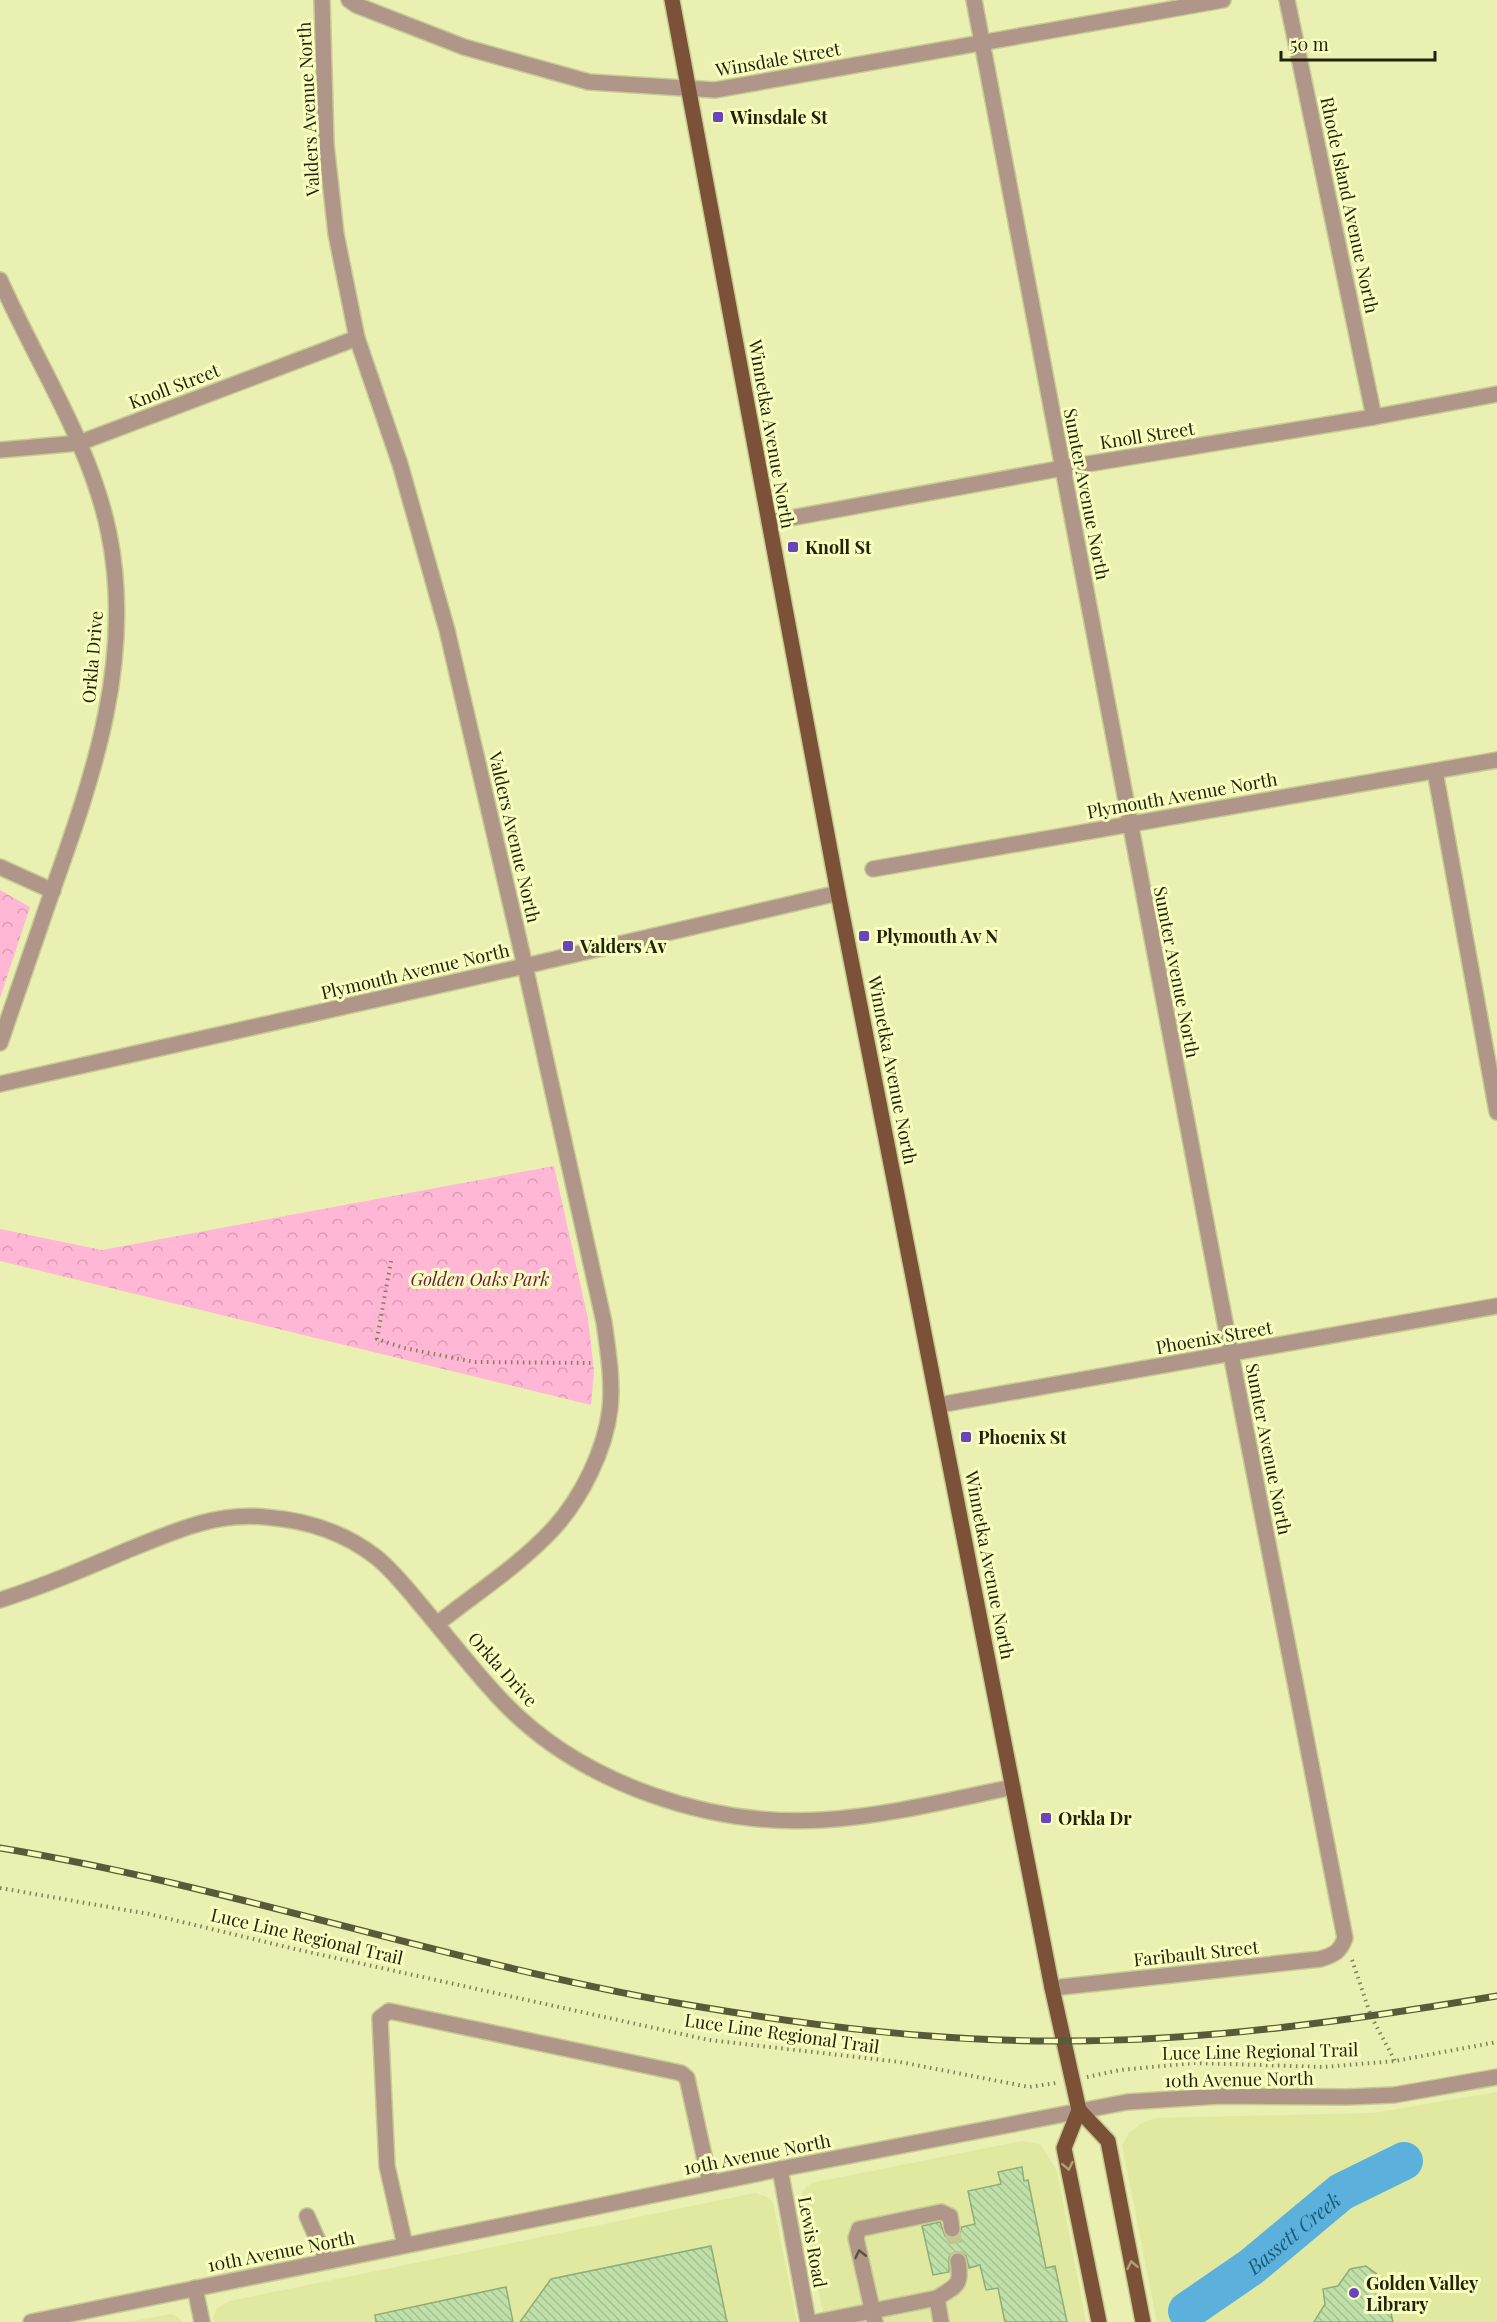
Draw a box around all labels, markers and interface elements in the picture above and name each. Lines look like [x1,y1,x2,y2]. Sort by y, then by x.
street label: Valders Avenue North [291,21,325,198]
scale bar [1281,24,1436,62]
text: 50 m [1290,32,1329,56]
street label: Winsdale Street [713,36,843,82]
street label: Rhode Island Avenue North [1315,95,1385,316]
place label: Winsdale St [729,105,828,129]
marker: Winsdale St [711,110,725,124]
street label: Winnetka Avenue North [743,337,801,531]
street label: Knoll Street [125,357,223,414]
street label: Sumter Avenue North [1059,406,1115,582]
street label: Knoll Street [1098,416,1197,454]
place label: Knoll St [805,535,872,559]
marker: Knoll St [786,540,800,554]
street label: Orkla Drive [76,610,108,704]
street label: Valders Avenue North [483,748,546,925]
street label: Plymouth Avenue North [1085,766,1279,824]
street label: Sumter Avenue North [1149,884,1205,1060]
place label: Plymouth Av N [876,924,998,948]
marker: Plymouth Av N [857,929,871,943]
place label: Valders Av [579,934,667,958]
street label: Plymouth Avenue North [318,938,512,1004]
marker: Valders Av [561,939,575,953]
street label: Winnetka Avenue North [863,973,923,1167]
park label: Golden Oaks Park [411,1267,549,1291]
street label: Phoenix Street [1154,1315,1275,1359]
street label: Sumter Avenue North [1241,1361,1297,1537]
place label: Phoenix St [978,1425,1067,1449]
marker: Phoenix St [959,1430,973,1444]
street label: Winnetka Avenue North [960,1468,1020,1662]
street label: Orkla Drive [463,1626,543,1712]
place label: Orkla Dr [1058,1806,1132,1830]
marker: Orkla Dr [1039,1811,1053,1825]
street label: Luce Line Regional Trail [209,1902,405,1970]
street label: Faribault Street [1132,1934,1260,1972]
street label: Luce Line Regional Trail [683,2007,881,2059]
street label: Luce Line Regional Trail [1162,2037,1358,2065]
street label: 10th Avenue North [1164,2066,1314,2092]
street label: 10th Avenue North [681,2128,833,2180]
one-way arrow [1061,2161,1074,2171]
water label: Bassett Creek [1239,2185,1345,2280]
street label: Lewis Road [793,2194,833,2290]
street label: 10th Avenue North [205,2225,357,2277]
one-way arrow [854,2249,867,2259]
one-way arrow [1126,2260,1139,2270]
place label: Golden Valley Library [1366,2271,1479,2316]
marker: Golden Valley Library [1347,2286,1361,2300]

